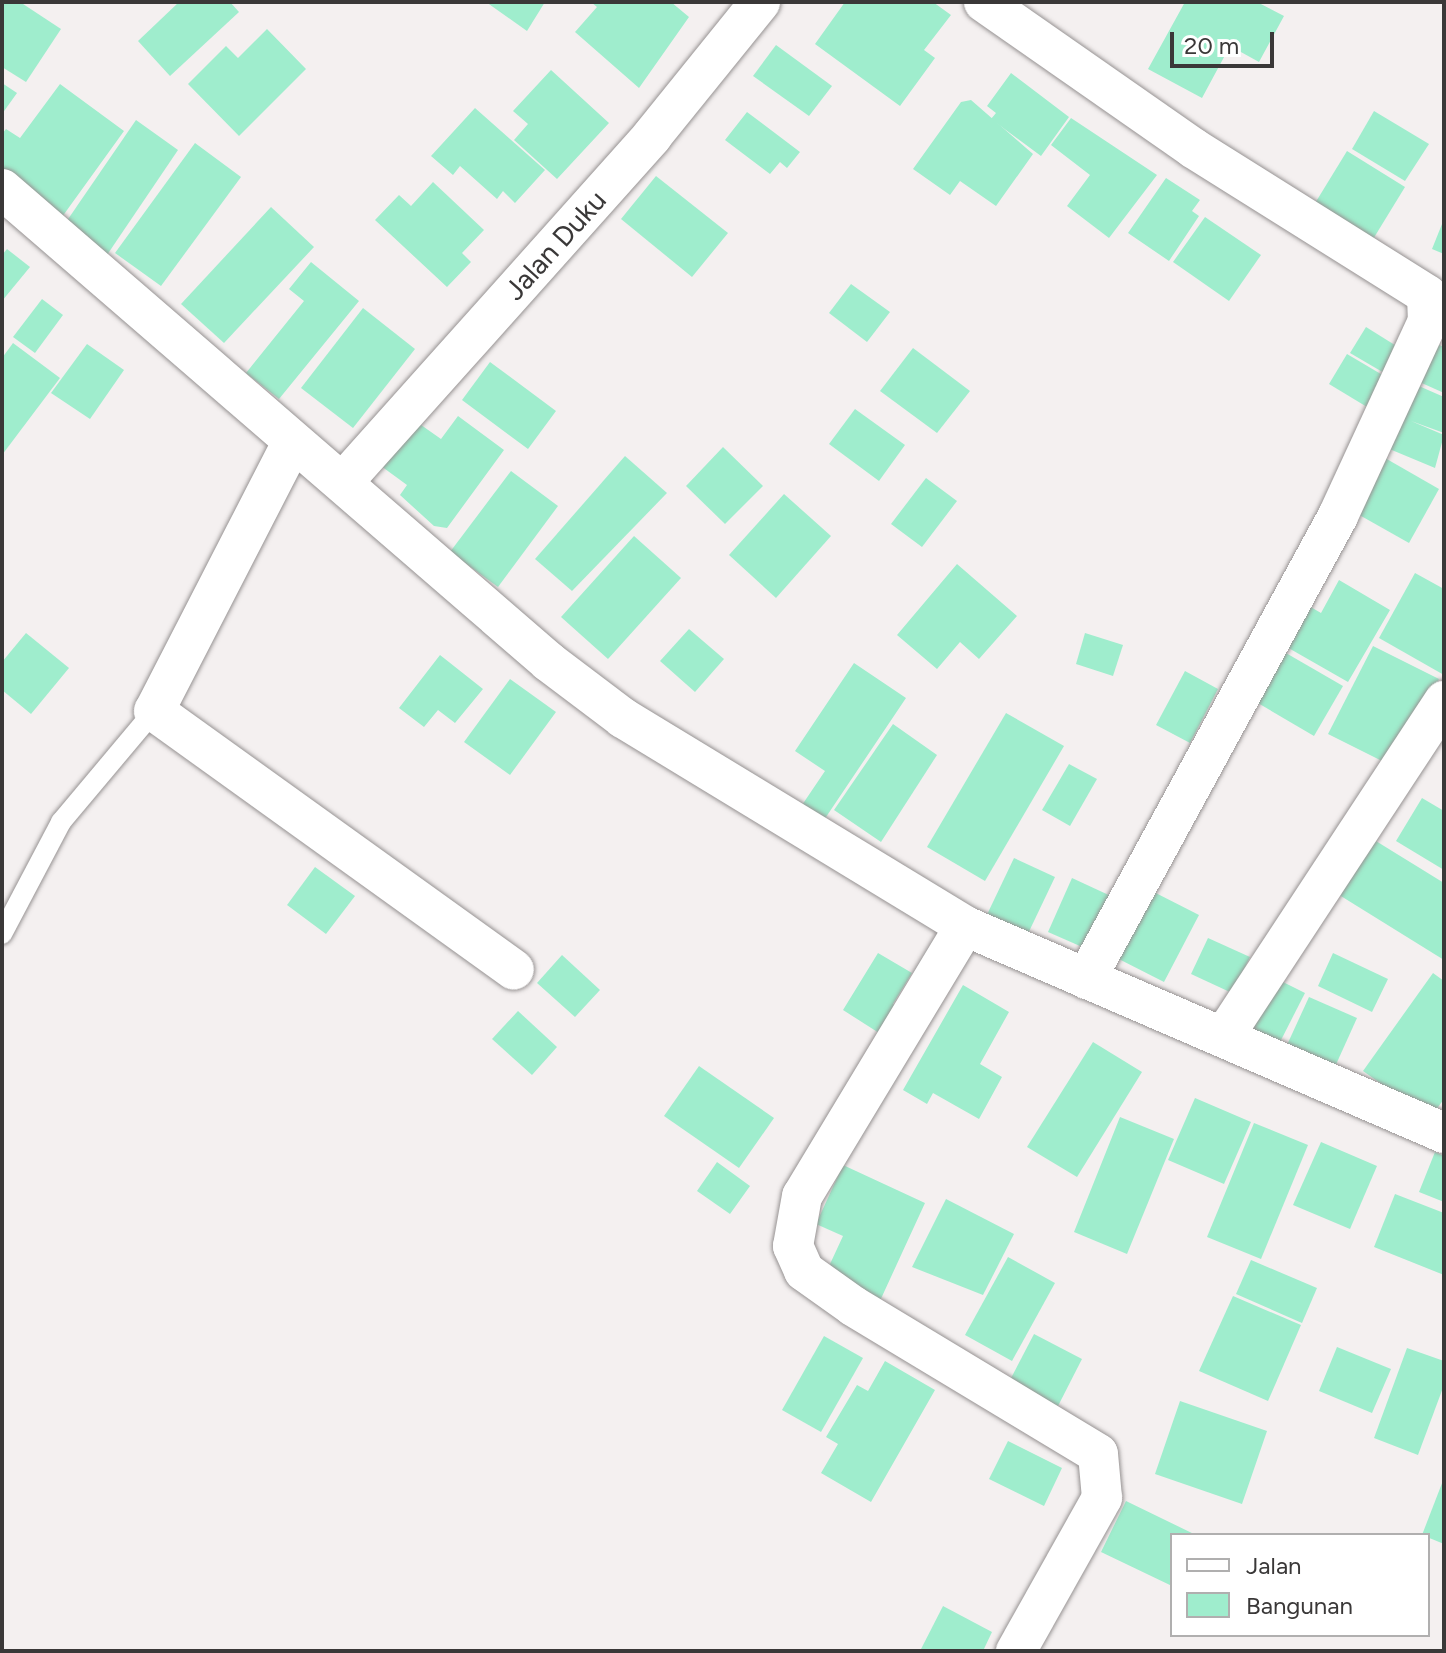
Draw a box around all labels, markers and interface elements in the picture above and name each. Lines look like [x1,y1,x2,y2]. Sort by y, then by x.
scale bar [1174,16,1278,66]
text: 20 m [1184,31,1239,60]
street label: Jalan Duku [497,183,613,307]
legend [1170,1533,1430,1637]
text: Jalan [1246,1551,1302,1580]
text: Bangunan [1246,1591,1353,1620]

